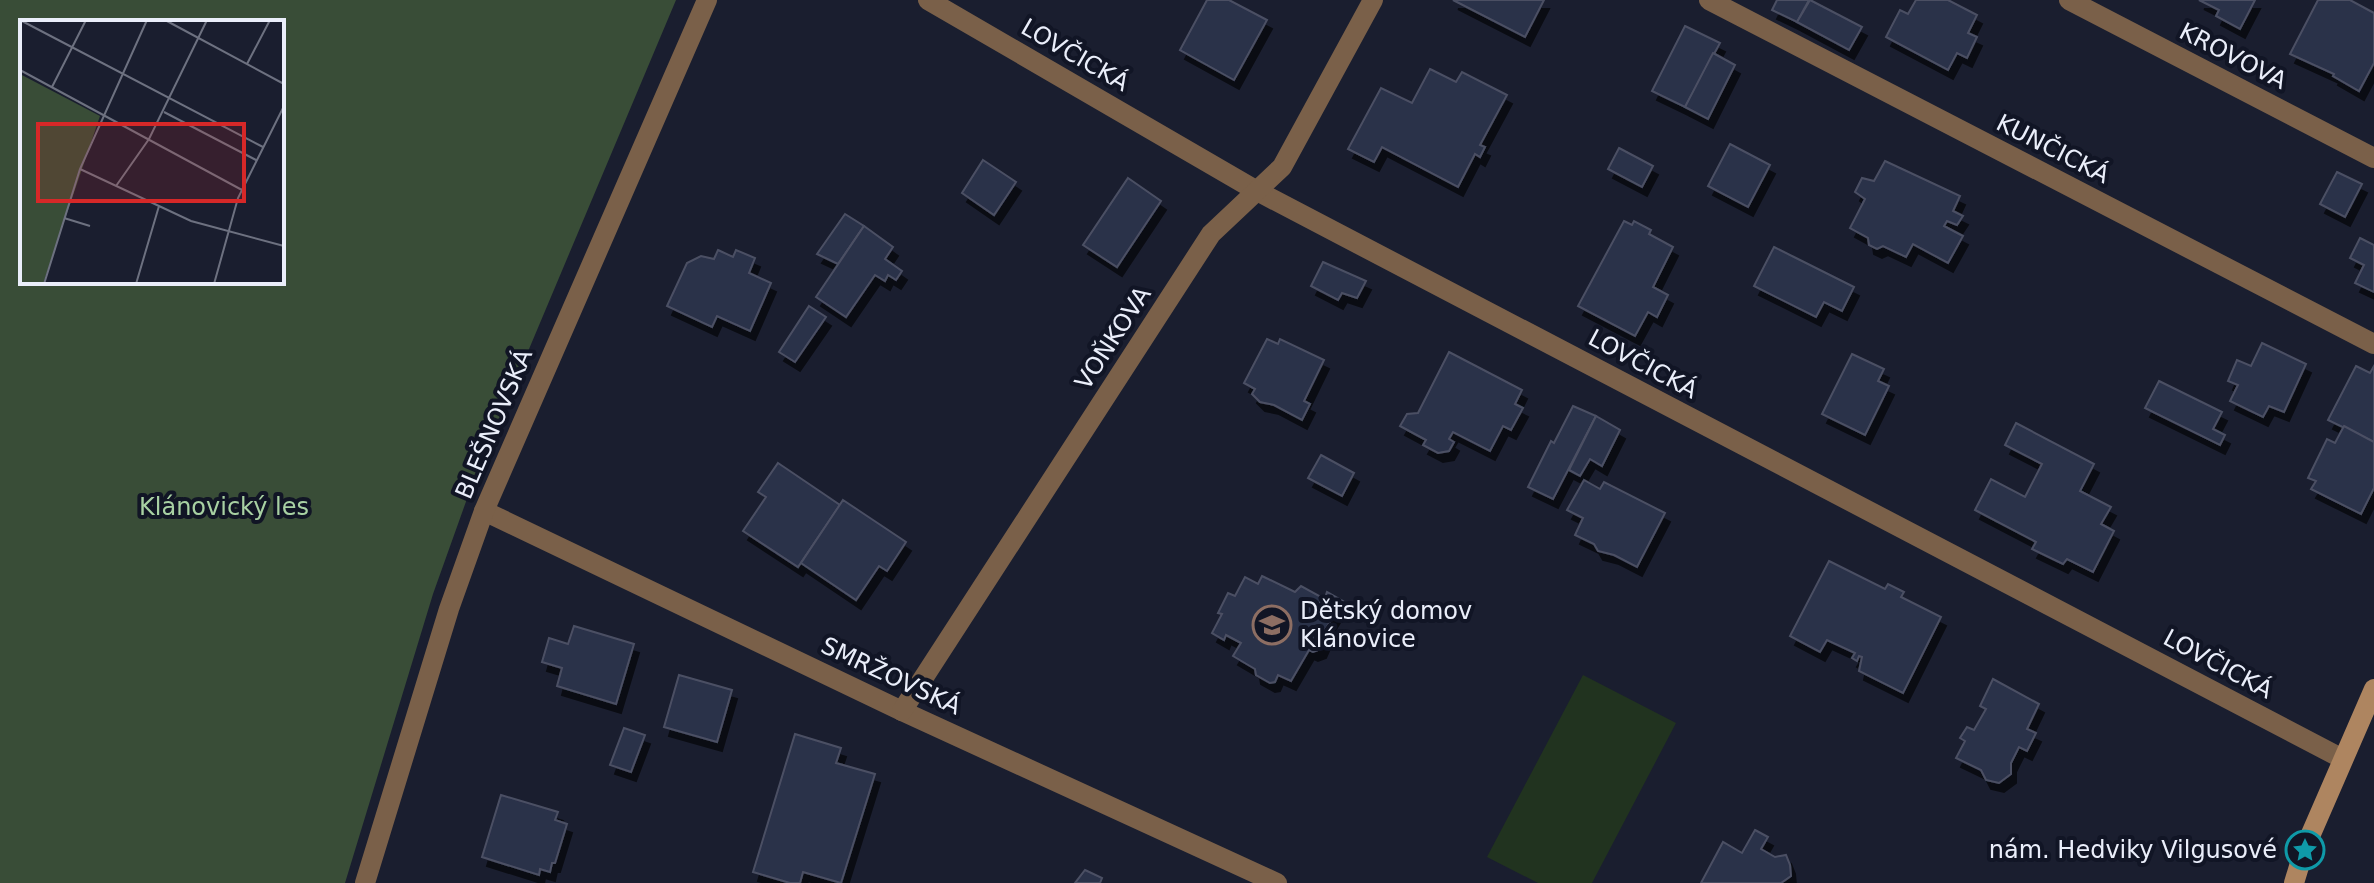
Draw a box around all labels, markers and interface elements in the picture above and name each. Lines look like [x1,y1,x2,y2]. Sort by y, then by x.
street label: LOVČICKÁ [1016,11,1135,97]
street label: KROVOVA [2175,17,2292,95]
inset map [20,20,284,284]
street label: KUNČICKÁ [1992,107,2116,190]
street label: VOŇKOVA [1069,280,1157,395]
street label: LOVČICKÁ [1584,322,1704,405]
street label: BLEŠNOVSKÁ [448,344,538,503]
park label: Klánovický les [139,493,309,521]
place label: Dětský domov Klánovice [1300,597,1472,653]
school or university icon: Dětský domov Klánovice [1251,604,1293,646]
street label: LOVČICKÁ [2159,622,2279,705]
street label: SMRŽOVSKÁ [817,631,966,721]
place icon: nám. Hedviky Vilgusové [2284,829,2326,871]
place label: nám. Hedviky Vilgusové [1989,836,2277,864]

